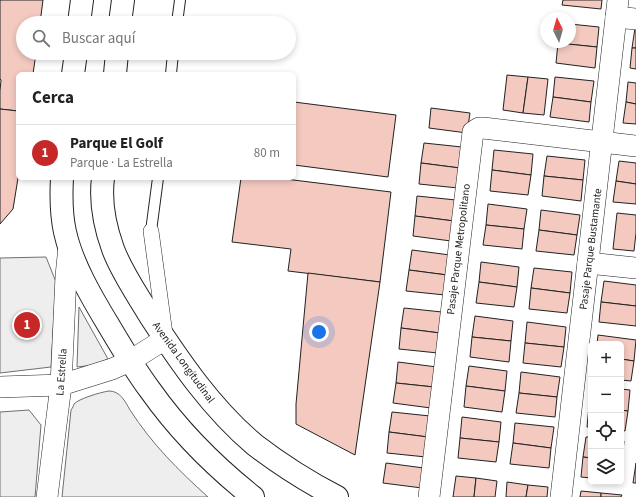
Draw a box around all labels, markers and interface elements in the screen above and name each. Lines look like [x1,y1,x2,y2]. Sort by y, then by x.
north arrow [540,12,576,48]
search box [16,16,296,60]
icon: search [30,27,52,49]
text: Buscar aquí [62,28,135,49]
text: Cerca [32,86,74,110]
text: Parque El Golf [70,133,163,154]
text: 1 [42,144,48,162]
text: 80 m [254,144,280,162]
text: Parque · La Estrella [70,154,173,172]
street label: Pasaje Parque Metropolitano [443,183,474,315]
street label: Pasaje Parque Bustamante [576,187,605,311]
pin: 1 [14,310,40,340]
street label: Avenida Longitudinal [149,319,218,406]
your location [309,322,329,342]
map controls [588,341,624,485]
button: + [588,341,624,377]
street label: La Estrella [52,348,71,396]
button: − [588,377,624,413]
button: locate [588,413,624,449]
button: layers [588,449,624,485]

